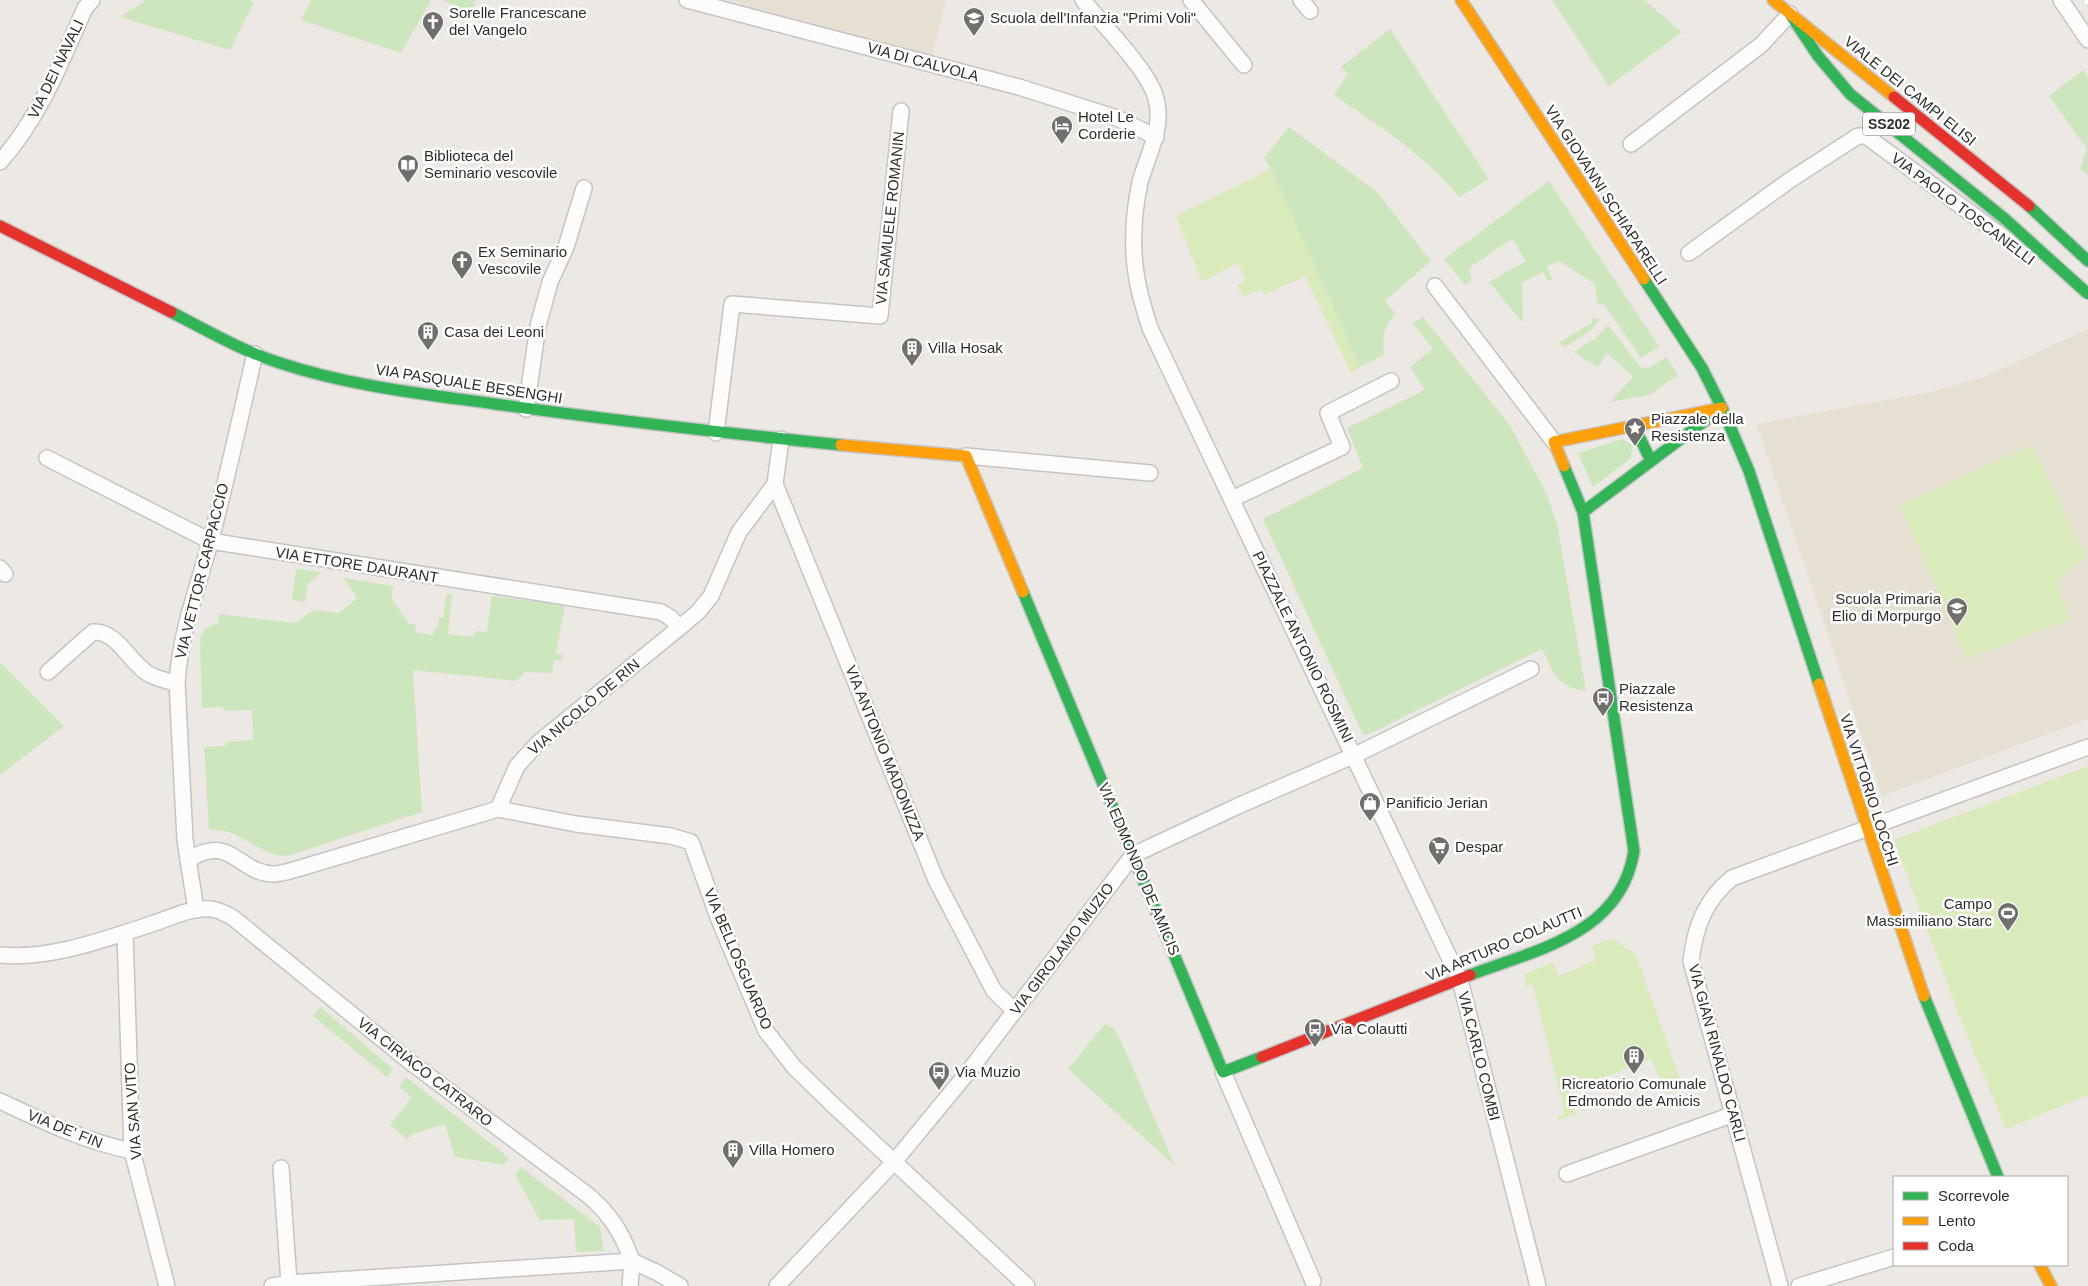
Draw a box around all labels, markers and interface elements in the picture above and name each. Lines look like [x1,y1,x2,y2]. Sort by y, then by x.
place label: Sorelle Francescane del Vangelo [449,4,587,38]
school or university icon: Scuola dell'Infanzia "Primi Voli" [962,6,986,37]
place label: Scuola dell'Infanzia "Primi Voli" [990,9,1196,26]
church icon: Sorelle Francescane del Vangelo [421,10,445,41]
street label: VIA DEI NAVALI [24,17,87,121]
street label: VIALE DEI CAMPI ELISI [1841,32,1979,149]
street label: VIA DI CALVOLA [865,38,981,85]
street label: VIA GIOVANNI SCHIAPARELLI [1542,102,1671,288]
place label: Hotel Le Corderie [1078,108,1136,142]
road number: SS202 [1863,112,1915,136]
hotel icon: Hotel Le Corderie [1050,114,1074,145]
street label: VIA SAMUELE ROMANIN [872,130,907,305]
place label: Biblioteca del Seminario vescovile [424,147,557,181]
street label: VIA PAOLO TOSCANELLI [1888,149,2038,268]
library icon: Biblioteca del Seminario vescovile [396,153,420,184]
place label: Ex Seminario Vescovile [478,243,567,277]
church icon: Ex Seminario Vescovile [450,249,474,280]
building icon: Casa dei Leoni [416,320,440,351]
place label: Casa dei Leoni [444,323,544,340]
building icon: Villa Hosak [900,336,924,367]
place label: Villa Hosak [928,339,1003,356]
street label: VIA PASQUALE BESENGHI [374,360,564,407]
place label: Piazzale della Resistenza [1651,410,1744,444]
place icon: Piazzale della Resistenza [1623,416,1647,447]
street label: VIA VETTOR CARPACCIO [171,481,232,660]
street label: VIA ETTORE DAURANT [274,543,440,586]
street label: PIAZZALE ANTONIO ROSMINI [1250,548,1357,745]
place label: Scuola Primaria Elio di Morpurgo [1832,590,1942,624]
school or university icon: Scuola Primaria Elio di Morpurgo [1945,596,1969,627]
street label: VIA NICOLÒ DE RIN [525,655,643,758]
street label: VIA ANTONIO MADONIZZA [843,663,928,843]
place label: Piazzale Resistenza [1619,680,1694,714]
bus stop icon: Piazzale Resistenza [1591,686,1615,717]
street label: VIA VITTORIO LOCCHI [1837,712,1902,868]
street label: VIA EDMONDO DE AMICIS [1095,780,1184,958]
shop icon: Panificio Jerian [1358,791,1382,822]
place label: Panificio Jerian [1386,794,1488,811]
supermarket icon: Despar [1427,835,1451,866]
place label: Despar [1455,838,1503,855]
street label: VIA GIROLAMO MUZIO [1006,879,1117,1018]
street label: VIA BELLOSGUARDO [701,886,776,1032]
place label: Campo Massimiliano Starc [1866,895,1992,929]
sports icon: Campo Massimiliano Starc [1996,901,2020,932]
street label: VIA ARTURO COLAUTTI [1423,903,1584,984]
street label: VIA GIAN RINALDO CARLI [1686,962,1749,1144]
street label: VIA CARLO COMBI [1455,990,1504,1122]
street label: VIA CIRIACO CATRARO [355,1014,496,1130]
bus stop icon: Via Colautti [1303,1017,1327,1048]
place label: Via Colautti [1331,1020,1407,1037]
building icon: Ricreatorio Comunale Edmondo de Amicis [1622,1044,1646,1075]
bus stop icon: Via Muzio [927,1060,951,1091]
street label: VIA SAN VITO [121,1062,144,1160]
place label: Via Muzio [955,1063,1021,1080]
place label: Ricreatorio Comunale Edmondo de Amicis [1561,1075,1707,1109]
street label: VIA DE' FIN [25,1106,105,1151]
building icon: Villa Homero [721,1138,745,1169]
place label: Villa Homero [749,1141,835,1158]
legend [1893,1176,2068,1266]
text: Scorrevole [1938,1187,2010,1204]
text: Lento [1938,1212,1976,1229]
text: Coda [1938,1237,1975,1254]

